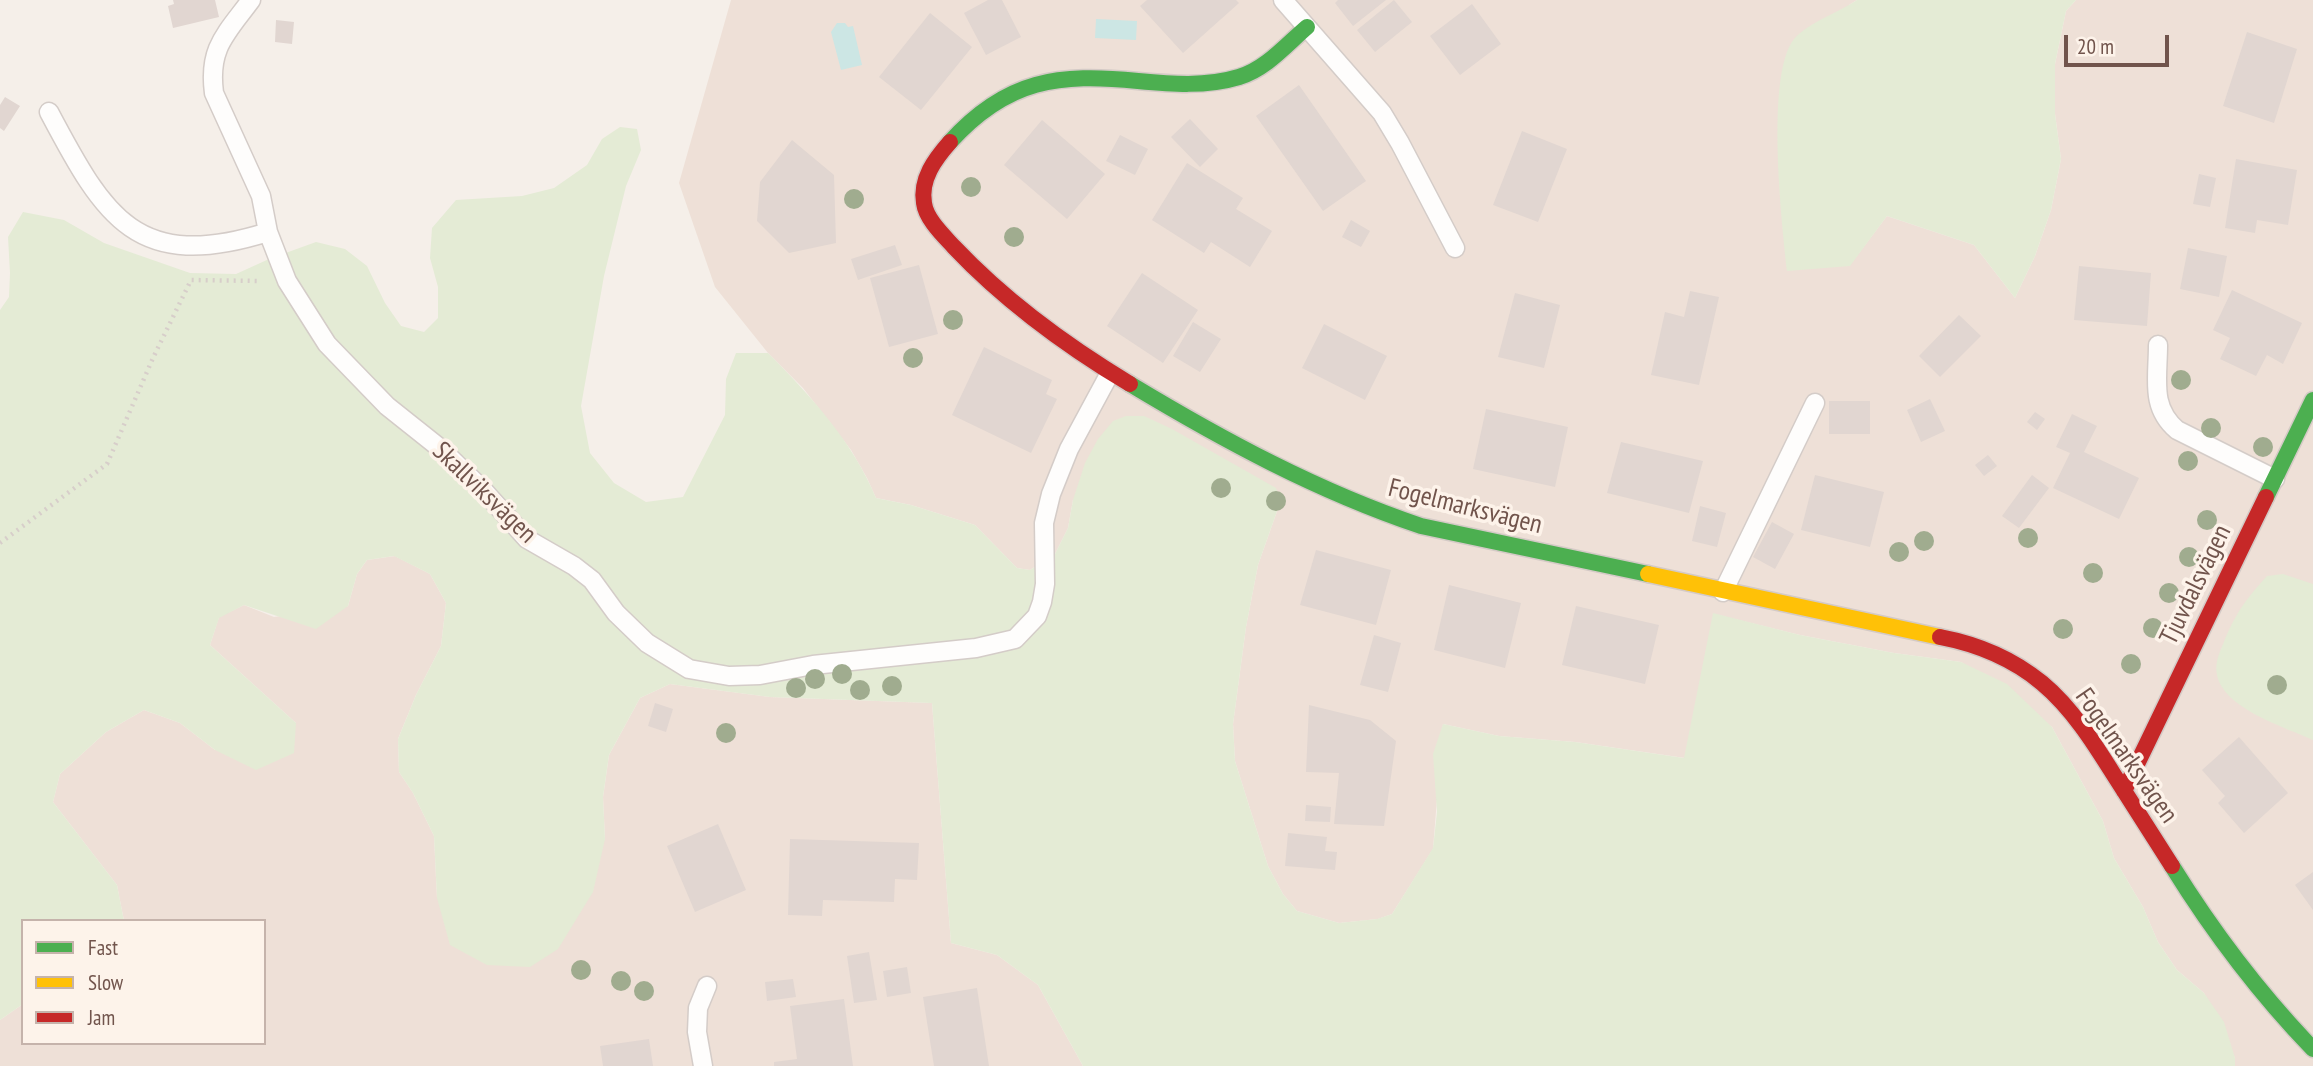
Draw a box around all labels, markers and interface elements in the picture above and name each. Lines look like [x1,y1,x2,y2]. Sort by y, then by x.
scale bar [2068,21,2173,65]
text: 20 m [2077,33,2114,60]
street label: Skallviksvägen [426,436,542,550]
street label: Fogelmarksvägen [1385,473,1545,541]
street label: Tjuvdalsvägen [2154,520,2238,650]
street label: Fogelmarksvägen [2068,683,2184,829]
legend [21,919,266,1045]
text: Fast [88,934,118,961]
text: Slow [88,969,123,996]
text: Jam [88,1004,115,1031]

